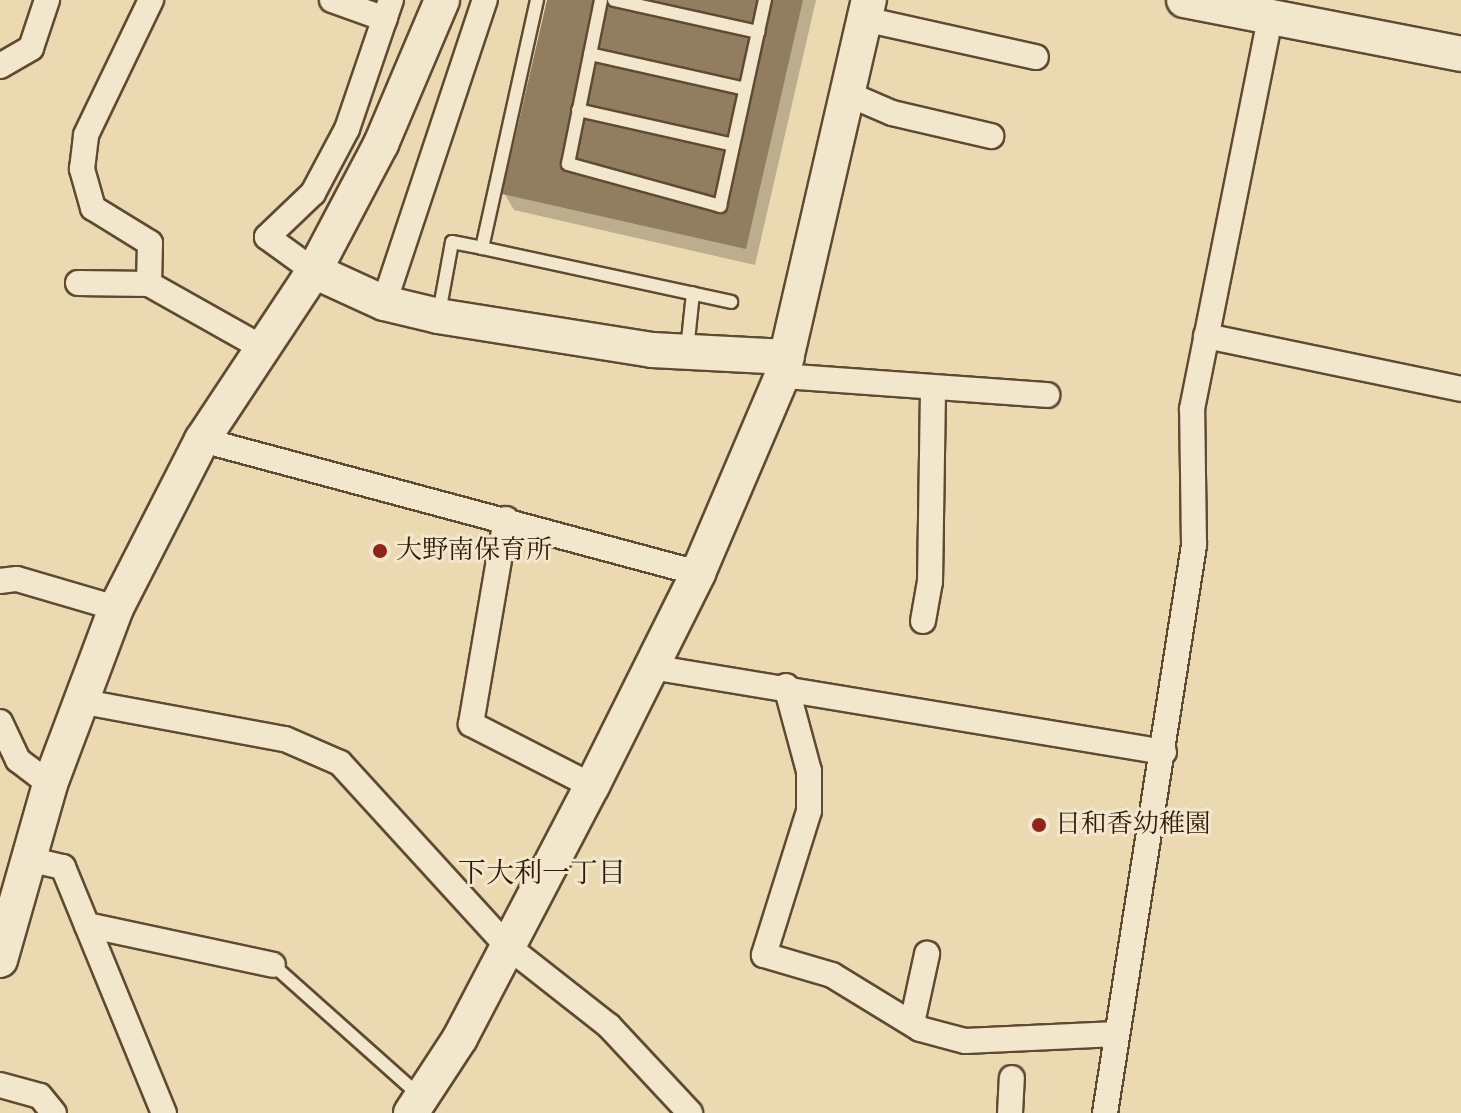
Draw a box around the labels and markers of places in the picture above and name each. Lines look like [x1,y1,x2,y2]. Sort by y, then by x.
place label: 大野南保育所 [396,535,552,567]
marker: 大野南保育所 [371,542,389,560]
place label: 日和香幼稚園 [1055,809,1211,841]
marker: 日和香幼稚園 [1030,816,1048,834]

